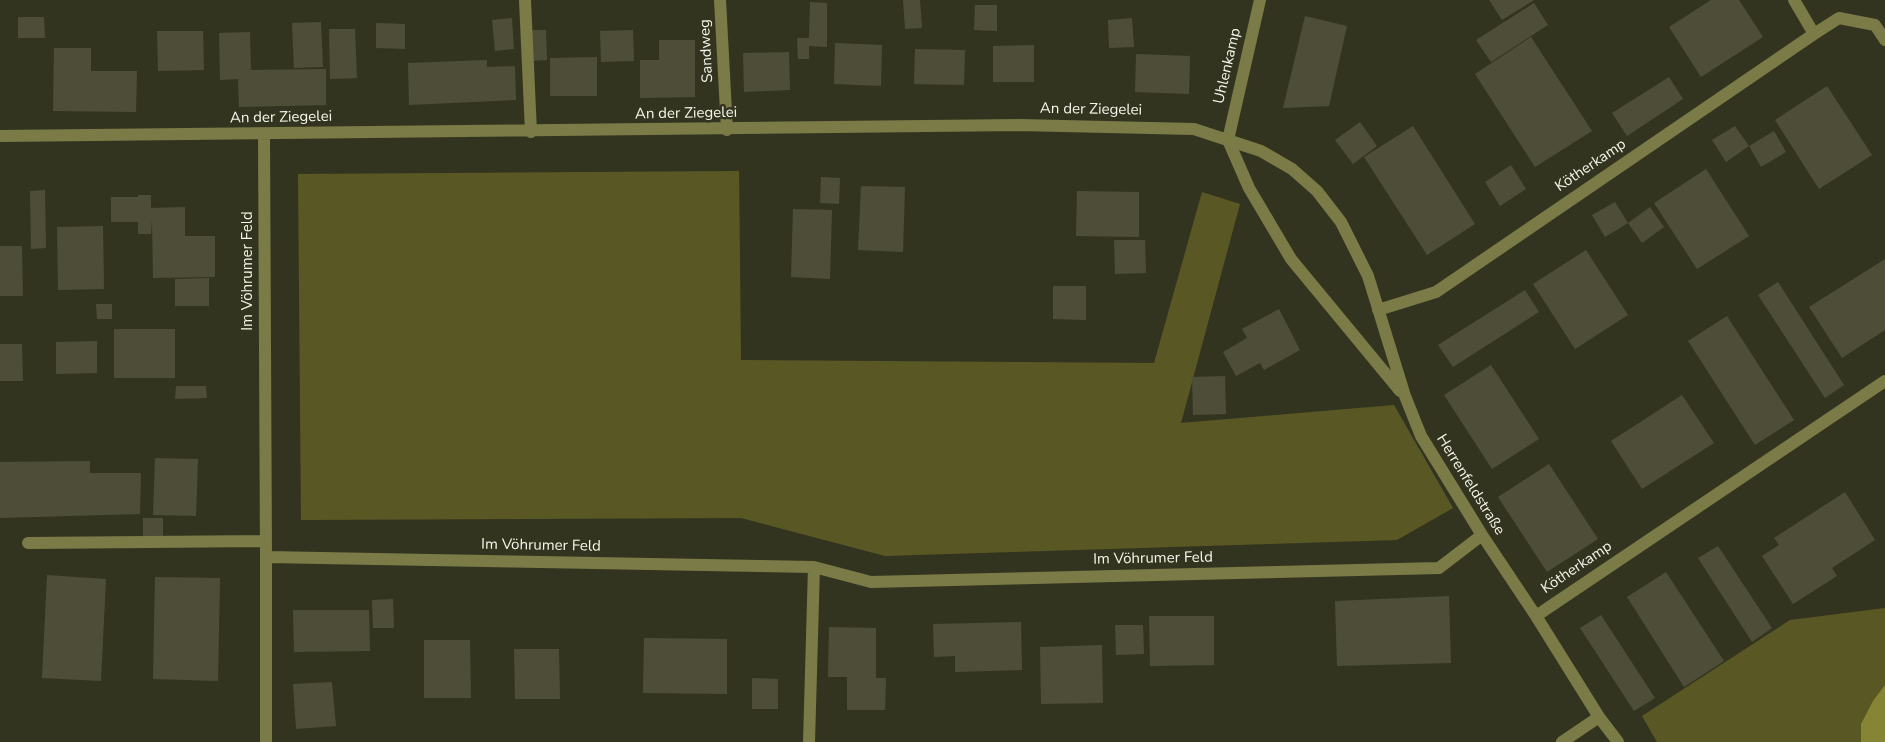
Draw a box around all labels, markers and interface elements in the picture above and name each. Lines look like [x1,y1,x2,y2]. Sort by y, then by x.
street label: Sandweg [696,19,718,83]
street label: Uhlenkamp [1211,26,1245,106]
street label: An der Ziegelei [1040,100,1142,120]
street label: An der Ziegelei [635,104,737,124]
street label: An der Ziegelei [230,108,332,128]
street label: Kötherkamp [1552,136,1630,196]
street label: Im Vöhrumer Feld [239,211,257,331]
street label: Herrenfeldstraße [1432,431,1508,539]
street label: Im Vöhrumer Feld [481,536,601,556]
street label: Kötherkamp [1538,538,1616,598]
street label: Im Vöhrumer Feld [1093,549,1213,569]

